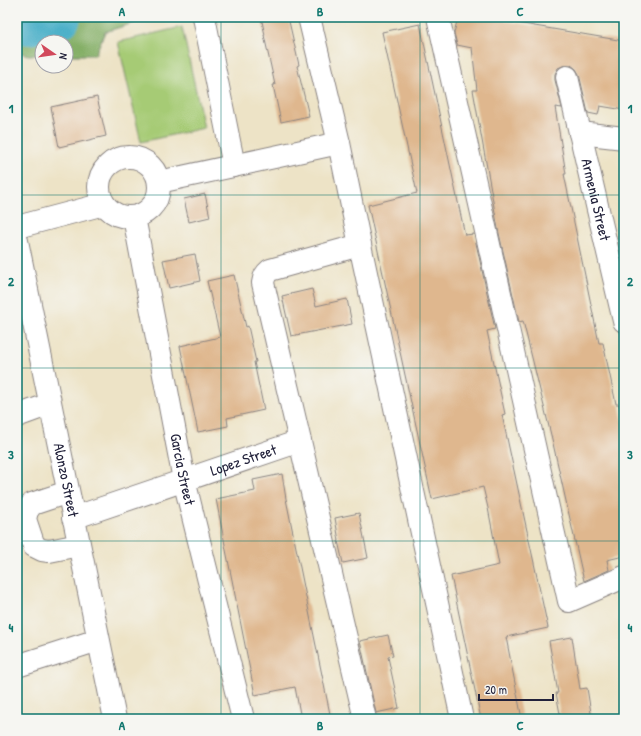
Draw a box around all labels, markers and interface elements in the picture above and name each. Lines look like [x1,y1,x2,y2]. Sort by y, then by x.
text: A [119,2,126,20]
text: B [317,2,324,20]
text: C [516,2,524,20]
north arrow [34,34,74,74]
text: N [56,52,71,61]
text: 1 [9,99,14,117]
text: 1 [628,99,633,117]
street label: Armenia Street [576,156,616,244]
text: 2 [8,272,15,290]
text: 2 [627,272,634,290]
street label: Garcia Street [165,432,201,508]
street label: Lopez Street [207,438,280,481]
street label: Alonzo Street [49,441,84,520]
text: 3 [8,445,14,463]
text: 3 [627,445,633,463]
text: 4 [9,618,14,636]
text: 4 [628,618,633,636]
scale bar [479,676,553,702]
text: 20 m [485,681,507,698]
text: A [119,716,126,734]
text: B [317,716,324,734]
text: C [516,716,524,734]

